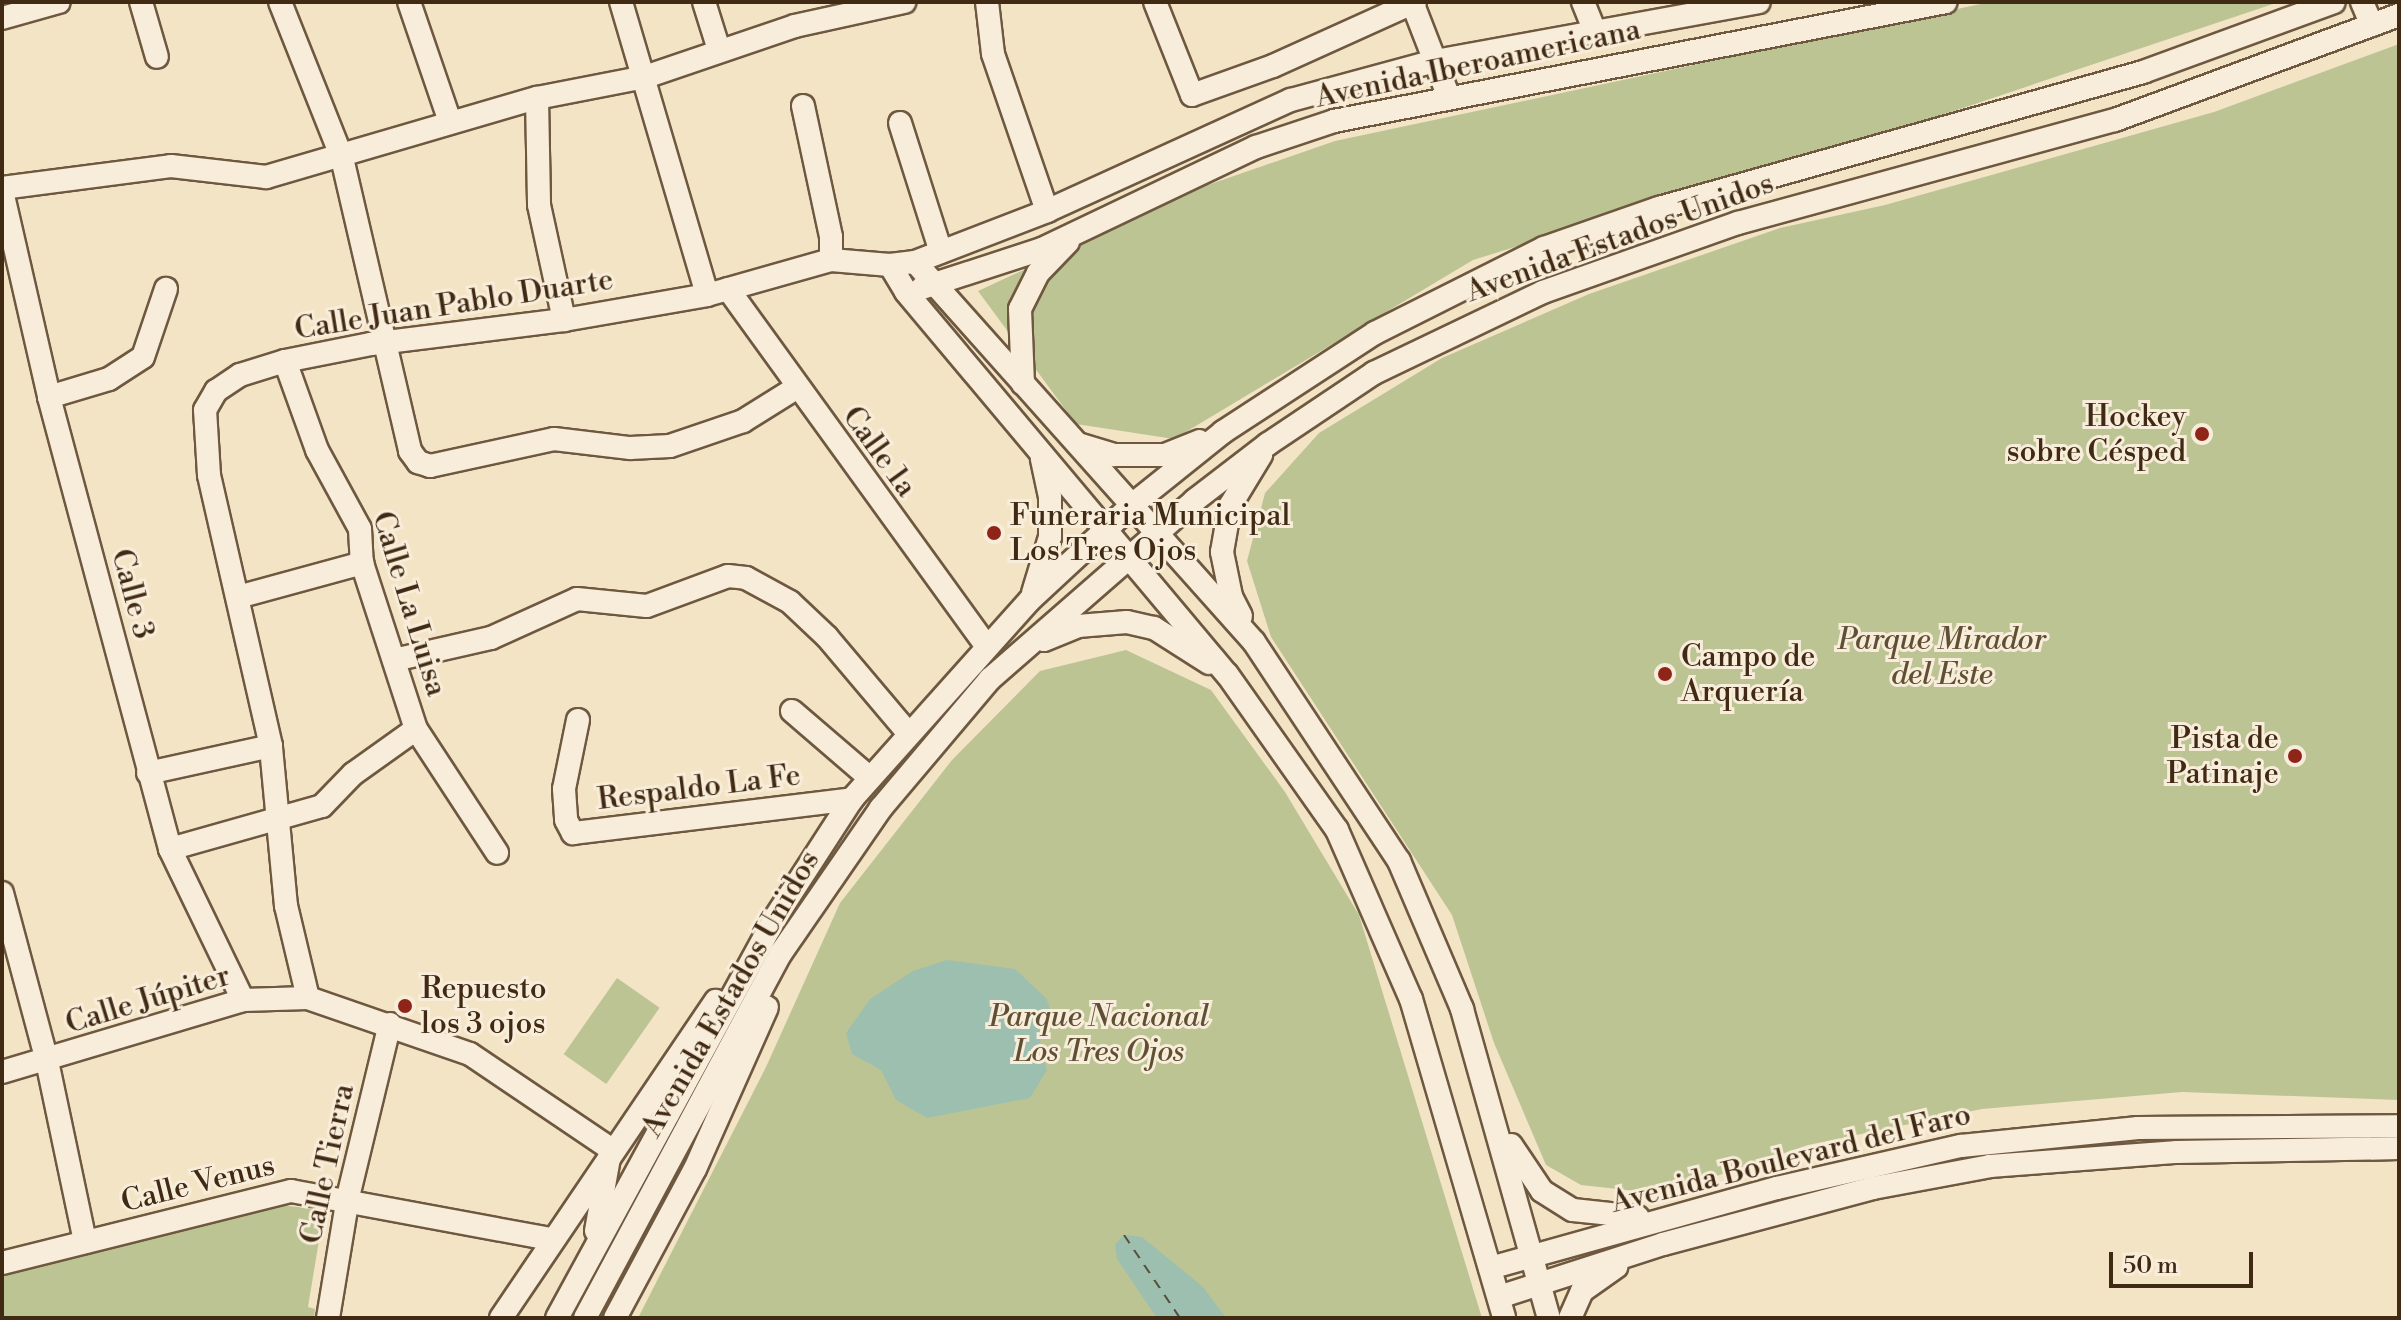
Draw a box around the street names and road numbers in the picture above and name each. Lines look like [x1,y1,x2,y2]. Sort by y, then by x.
street label: Avenida Iberoamericana [1312,12,1644,116]
street label: Avenida Estados Unidos [1461,166,1779,310]
street label: Calle Juan Pablo Duarte [292,262,616,348]
street label: Calle 1a [834,400,924,504]
street label: Calle La Luisa [364,507,454,701]
street label: Calle 3 [103,545,161,643]
street label: Respaldo La Fe [595,758,803,818]
street label: Avenida Estados Unidos [634,844,828,1144]
street label: Calle Júpiter [61,958,235,1042]
street label: Calle Tierra [294,1081,362,1247]
street label: Avenida Boulevard del Faro [1607,1097,1975,1221]
street label: Calle Venus [117,1148,279,1220]

